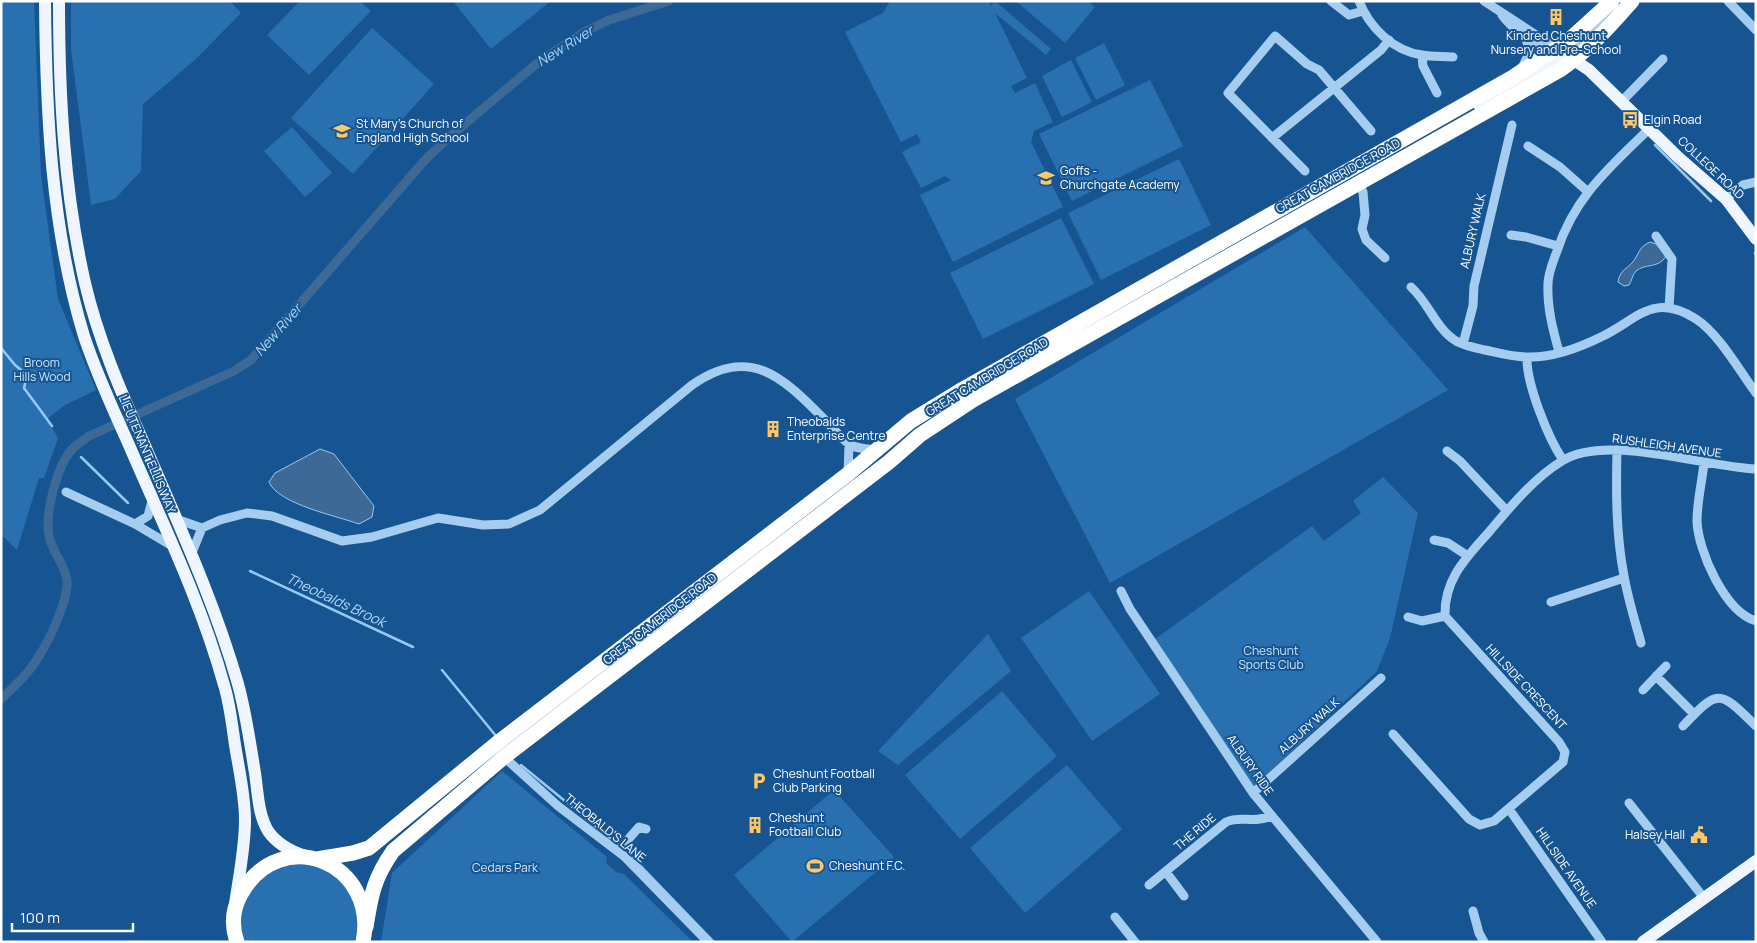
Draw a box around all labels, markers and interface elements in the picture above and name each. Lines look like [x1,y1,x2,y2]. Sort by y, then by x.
building icon: Kindred Cheshunt Nursery and Pre-School [1546,7,1566,27]
water label: New River [533,20,598,70]
place label: Kindred Cheshunt Nursery and Pre-School [1491,27,1621,58]
bus stop icon: Elgin Road [1620,110,1640,130]
place label: Elgin Road [1644,111,1702,128]
place label: St Mary's Church of England High School [356,115,469,146]
school or university icon: St Mary's Church of England High School [332,121,352,141]
street label: COLLEGE ROAD [1674,132,1748,203]
street label: GREAT CAMBRIDGE ROAD [1272,134,1403,217]
place label: Goffs - Churchgate Academy [1060,162,1180,193]
school or university icon: Goffs - Churchgate Academy [1036,168,1056,188]
street label: ALBURY WALK [1456,191,1490,270]
water label: New River [250,298,307,360]
street label: GREAT CAMBRIDGE ROAD [922,333,1051,420]
park label: Broom Hills Wood [13,354,71,385]
street label: LIEUTENANT ELLIS WAY [115,392,180,516]
place label: Theobalds Enterprise Centre [787,413,885,444]
building icon: Theobalds Enterprise Centre [763,419,783,439]
street label: RUSHLEIGH AVENUE [1611,429,1723,462]
water label: Theobalds Brook [283,568,391,632]
street label: GREAT CAMBRIDGE ROAD [599,569,720,668]
street label: HILLSIDE CRESCENT [1482,640,1571,734]
park label: Cheshunt Sports Club [1238,642,1304,673]
street label: ALBURY WALK [1274,693,1344,758]
street label: ALBURY RIDE [1223,731,1278,799]
place label: Cheshunt Football Club Parking [773,765,875,796]
parking icon: Cheshunt Football Club Parking [749,771,769,791]
street label: THEOBALD'S LANE [561,789,650,866]
place label: Cheshunt Football Club [769,809,841,840]
street label: THE RIDE [1170,809,1219,854]
building icon: Cheshunt Football Club [745,815,765,835]
street label: HILLSIDE AVENUE [1532,824,1601,912]
public building icon: Halsey Hall [1689,825,1709,845]
place label: Halsey Hall [1625,826,1685,843]
sports icon: Cheshunt F.C. [805,856,825,876]
place label: Cheshunt F.C. [829,857,905,874]
park label: Cedars Park [472,859,539,876]
scale bar [12,900,134,932]
text: 100 m [20,907,60,928]

